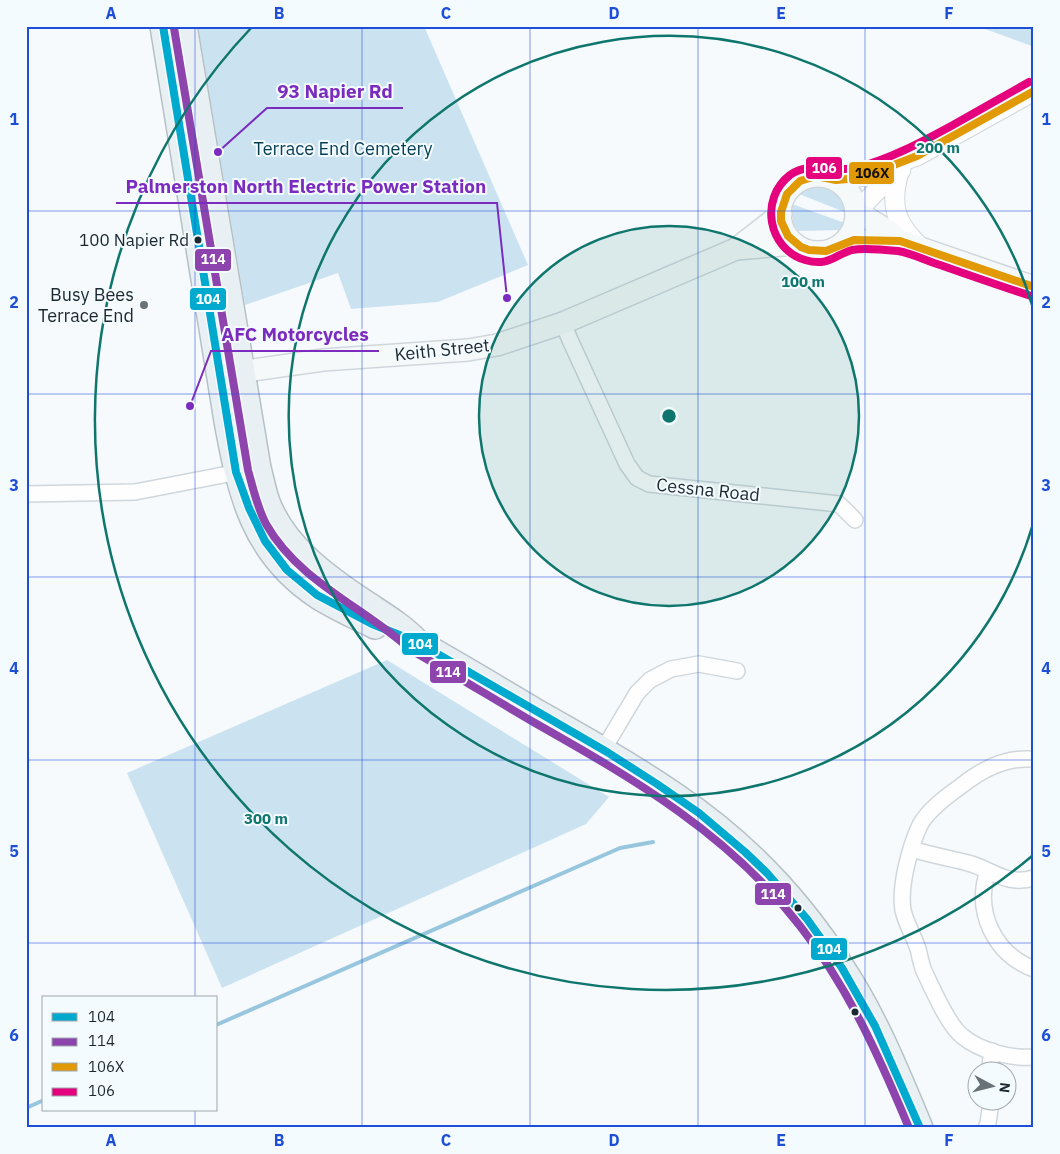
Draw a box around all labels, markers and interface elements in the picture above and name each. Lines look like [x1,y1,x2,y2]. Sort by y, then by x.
text: A [106,3,117,23]
text: B [274,3,285,23]
text: C [441,3,451,23]
text: D [608,3,620,23]
text: E [776,3,786,23]
text: F [944,3,954,23]
callout: 93 Napier Rd [267,74,403,108]
text: 93 Napier Rd [277,79,393,103]
text: 1 [9,109,19,129]
text: 1 [1041,109,1051,129]
park label: Terrace End Cemetery [254,137,432,160]
text: 200 m [916,138,960,157]
line badge: 106 [805,156,843,180]
text: 106 [811,159,837,177]
line badge: 106X [848,161,895,185]
text: 106X [855,164,890,182]
callout: Palmerston North Electric Power Station [116,169,497,203]
text: Palmerston North Electric Power Station [126,174,486,198]
place label: 100 Napier Rd [79,229,189,251]
marker: 100 Napier Rd [193,235,203,245]
line badge: 114 [194,248,232,272]
text: 114 [200,250,226,268]
text: 100 m [781,272,825,291]
place label: Busy Bees Terrace End [38,283,134,327]
line badge: 104 [189,287,227,311]
text: 104 [195,290,221,308]
text: 2 [9,292,19,312]
text: 2 [1041,292,1051,312]
marker: Busy Bees Terrace End [138,299,150,311]
callout: AFC Motorcycles [211,317,379,351]
text: AFC Motorcycles [221,322,369,346]
street label: Keith Street [393,333,491,366]
centre of rings [660,407,678,425]
street label: Cessna Road [655,473,761,506]
text: 3 [9,475,19,495]
text: 3 [1041,475,1051,495]
line badge: 104 [401,632,439,656]
text: 104 [407,635,433,653]
text: 4 [9,658,19,678]
text: 4 [1041,658,1051,678]
line badge: 114 [429,660,467,684]
text: 114 [435,663,461,681]
text: 300 m [244,809,288,828]
text: 5 [9,841,19,861]
text: 5 [1041,841,1051,861]
line badge: 114 [754,882,792,906]
text: 114 [760,885,786,903]
unlabelled marker [793,903,803,913]
line badge: 104 [810,937,848,961]
text: 104 [816,940,842,958]
legend [42,996,218,1112]
text: 104 [88,1007,115,1026]
unlabelled marker [850,1007,860,1017]
text: 6 [9,1025,19,1045]
text: 6 [1041,1025,1051,1045]
text: 114 [88,1031,115,1050]
text: 106X [88,1057,124,1076]
north arrow [968,1062,1018,1112]
text: 106 [88,1081,115,1100]
text: N [995,1081,1014,1094]
text: A [106,1130,117,1150]
text: B [274,1130,285,1150]
text: C [441,1130,451,1150]
text: D [608,1130,620,1150]
text: E [776,1130,786,1150]
text: F [944,1130,954,1150]

